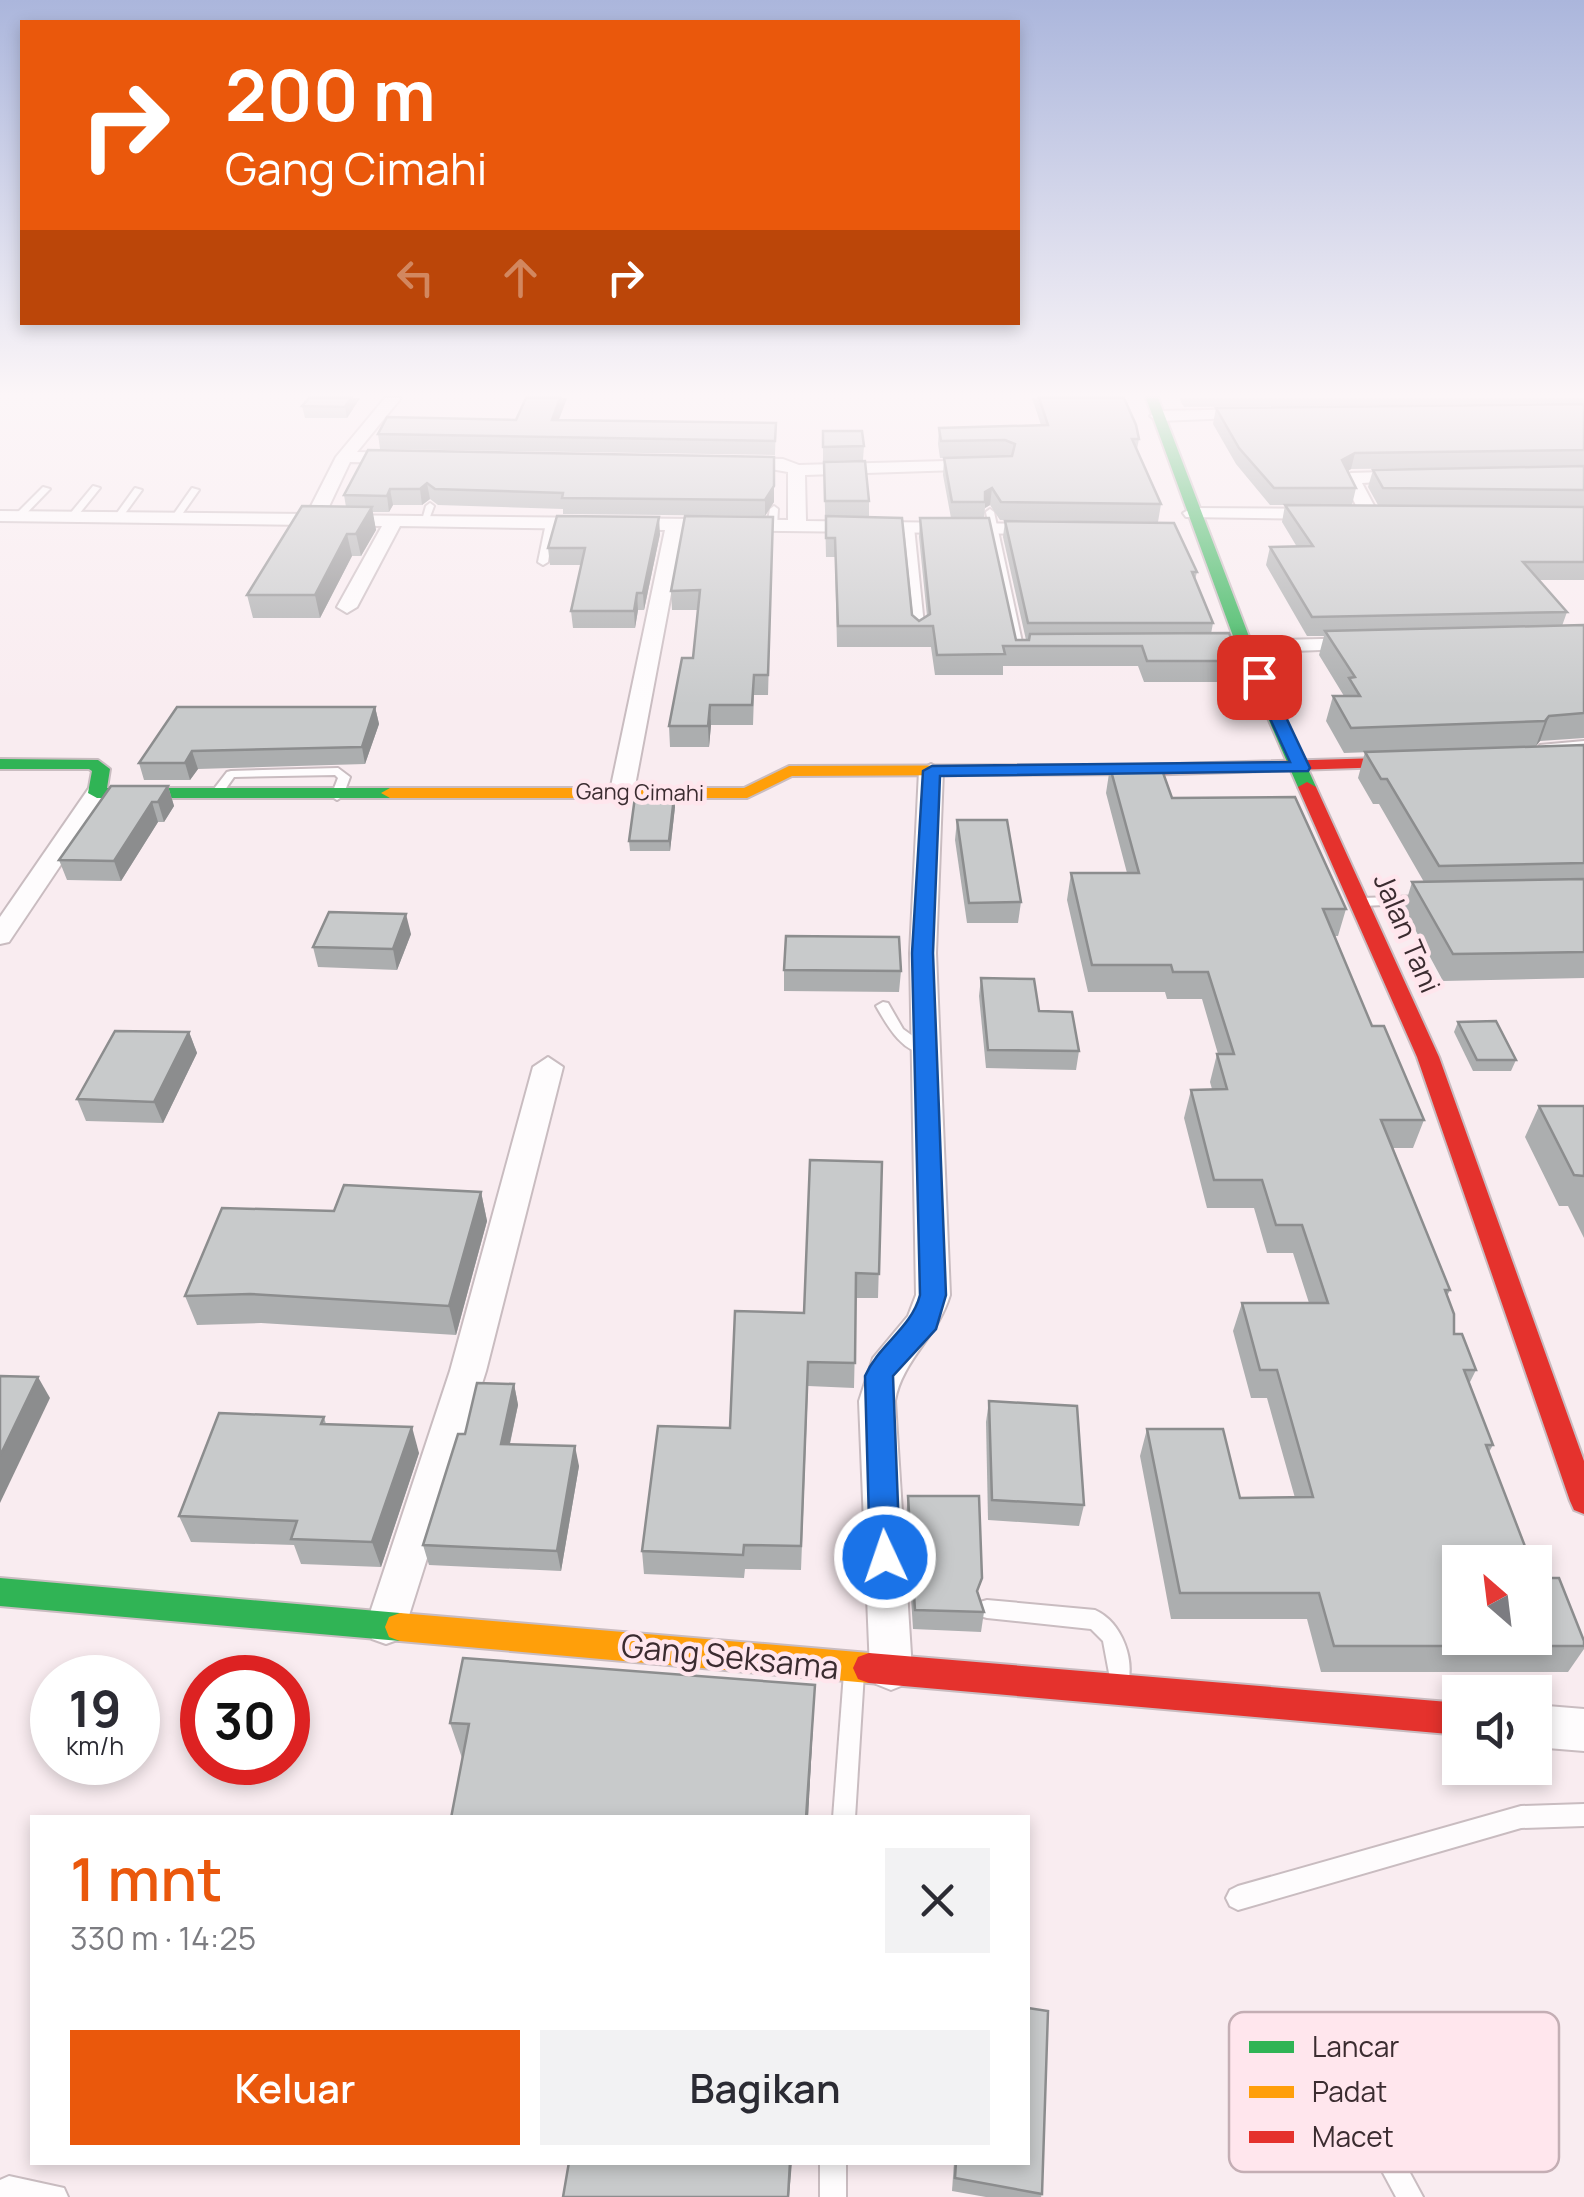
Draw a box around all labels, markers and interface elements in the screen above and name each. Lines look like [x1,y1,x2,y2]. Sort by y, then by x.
text: 200 m [225,46,436,142]
icon: right [60,60,190,190]
text: Gang Cimahi [225,137,487,199]
icon: left [388,250,443,305]
icon: ahead [493,250,548,305]
icon: right [598,250,653,305]
pin [1217,635,1302,720]
icon: arrive [1232,650,1287,705]
street label: Gang Cimahi [576,776,704,808]
street label: Jalan Tani [1366,867,1450,998]
position arrow [833,1505,937,1609]
north arrow [1442,1545,1552,1655]
map controls [1442,1545,1552,1785]
street label: Gang Seksama [619,1623,841,1689]
speed limit sign: 30 [180,1655,310,1785]
text: 19 [69,1674,121,1742]
button: sound [1442,1675,1552,1785]
text: km/h [66,1728,124,1763]
text: 1 mnt [70,1837,223,1919]
button: close [885,1848,990,1953]
text: 330 m · 14:25 [70,1916,256,1960]
legend [1229,2012,1559,2172]
text: Lancar [1312,2027,1399,2065]
button: Keluar [70,2030,520,2145]
button: Bagikan [540,2030,990,2145]
text: Padat [1312,2072,1387,2110]
text: Macet [1312,2117,1394,2155]

